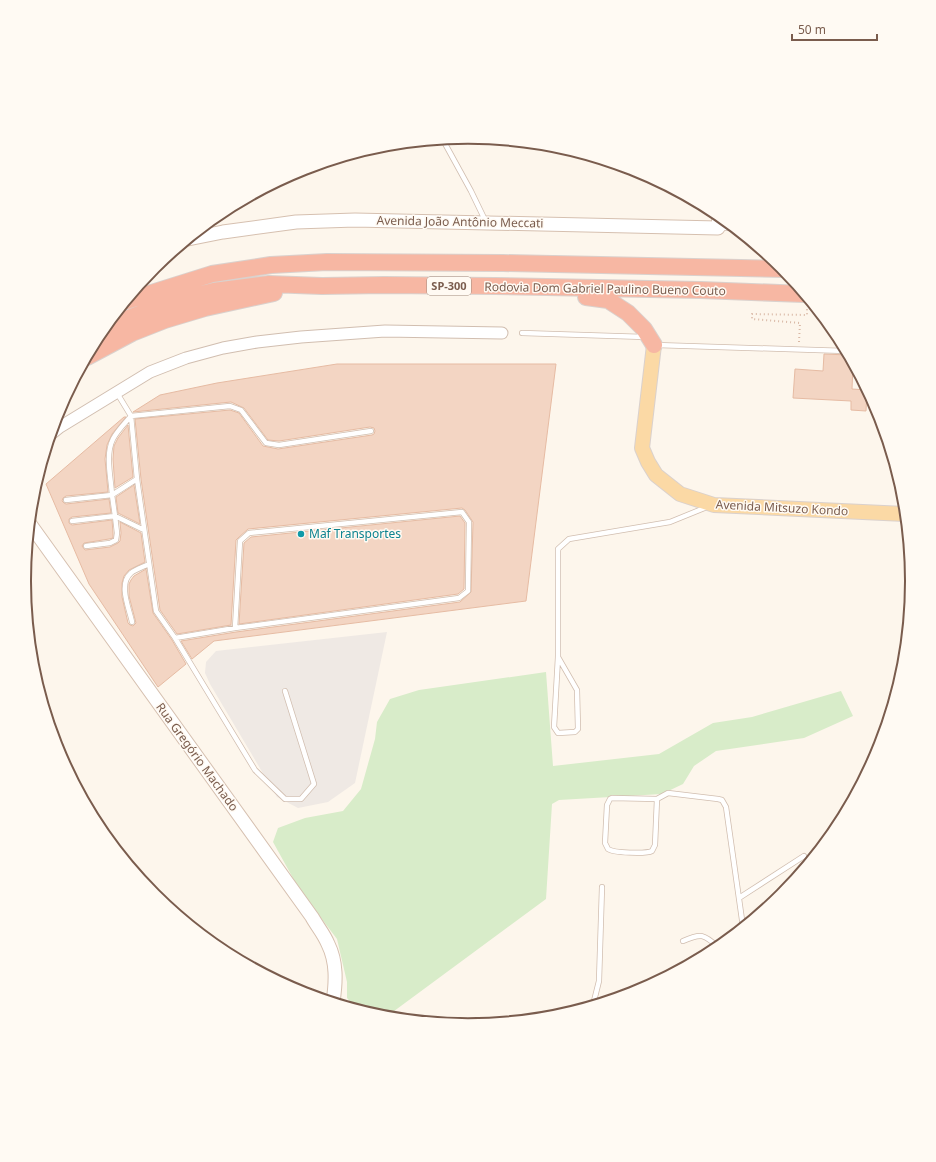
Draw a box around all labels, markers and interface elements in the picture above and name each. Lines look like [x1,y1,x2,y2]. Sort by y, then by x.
scale bar [792,16,877,42]
text: 50 m [798,21,826,38]
street label: Avenida João Antônio Meccati [376,212,544,231]
road number: SP-300 [427,277,471,295]
street label: Rodovia Dom Gabriel Paulino Bueno Couto [484,278,726,299]
street label: Avenida Mitsuzo Kondo [715,496,849,519]
place label: Maf Transportes [309,525,401,542]
marker: Maf Transportes [296,529,306,539]
street label: Rua Gregório Machado [152,699,243,814]

